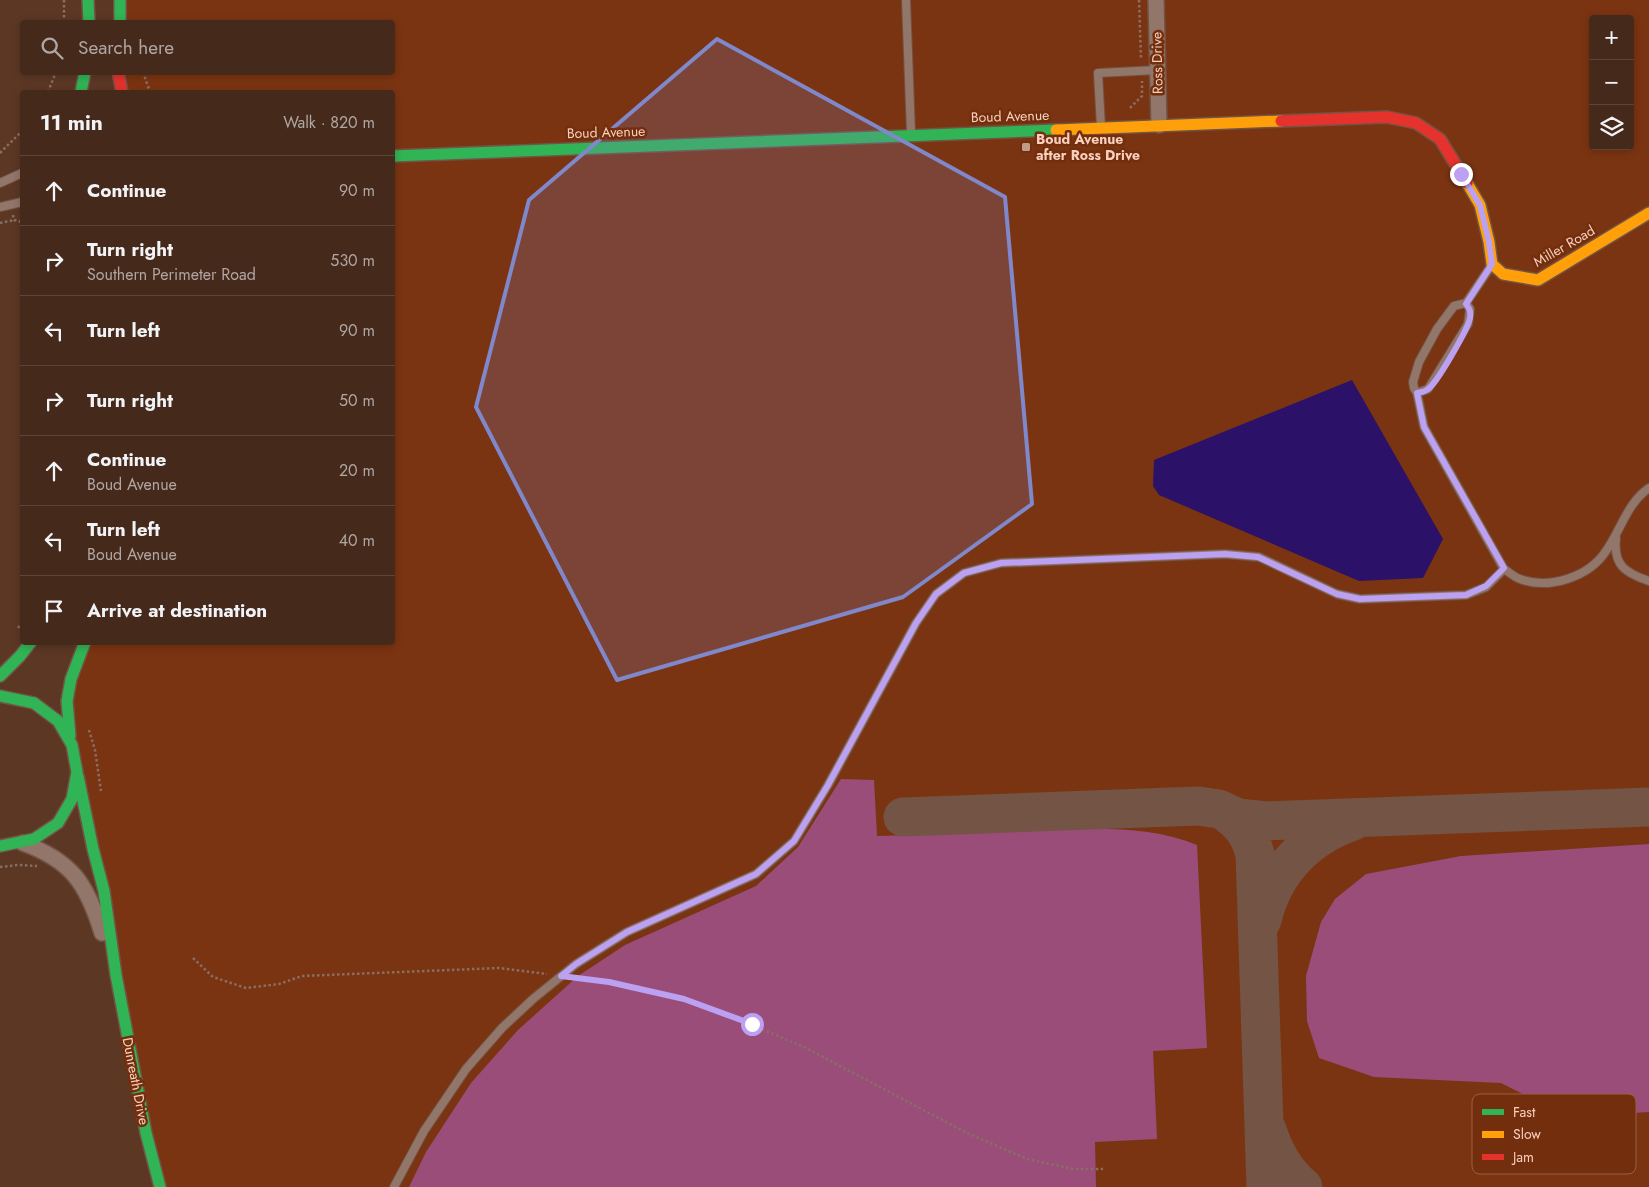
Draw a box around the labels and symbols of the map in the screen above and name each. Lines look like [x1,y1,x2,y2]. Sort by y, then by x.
street label: Ross Drive [1146,32,1168,94]
street label: Boud Avenue [970,105,1050,127]
street label: Boud Avenue [566,121,646,143]
place label: Boud Avenue after Ross Drive [1036,129,1140,165]
marker: Boud Avenue after Ross Drive [1020,141,1032,153]
route end [1450,163,1473,186]
street label: Miller Road [1530,220,1598,272]
route start [741,1013,764,1036]
street label: Dunreath Drive [118,1036,154,1126]
legend [1472,1094,1636,1174]
text: Fast [1513,1102,1536,1122]
text: Slow [1513,1124,1541,1144]
text: Jam [1511,1147,1534,1167]

